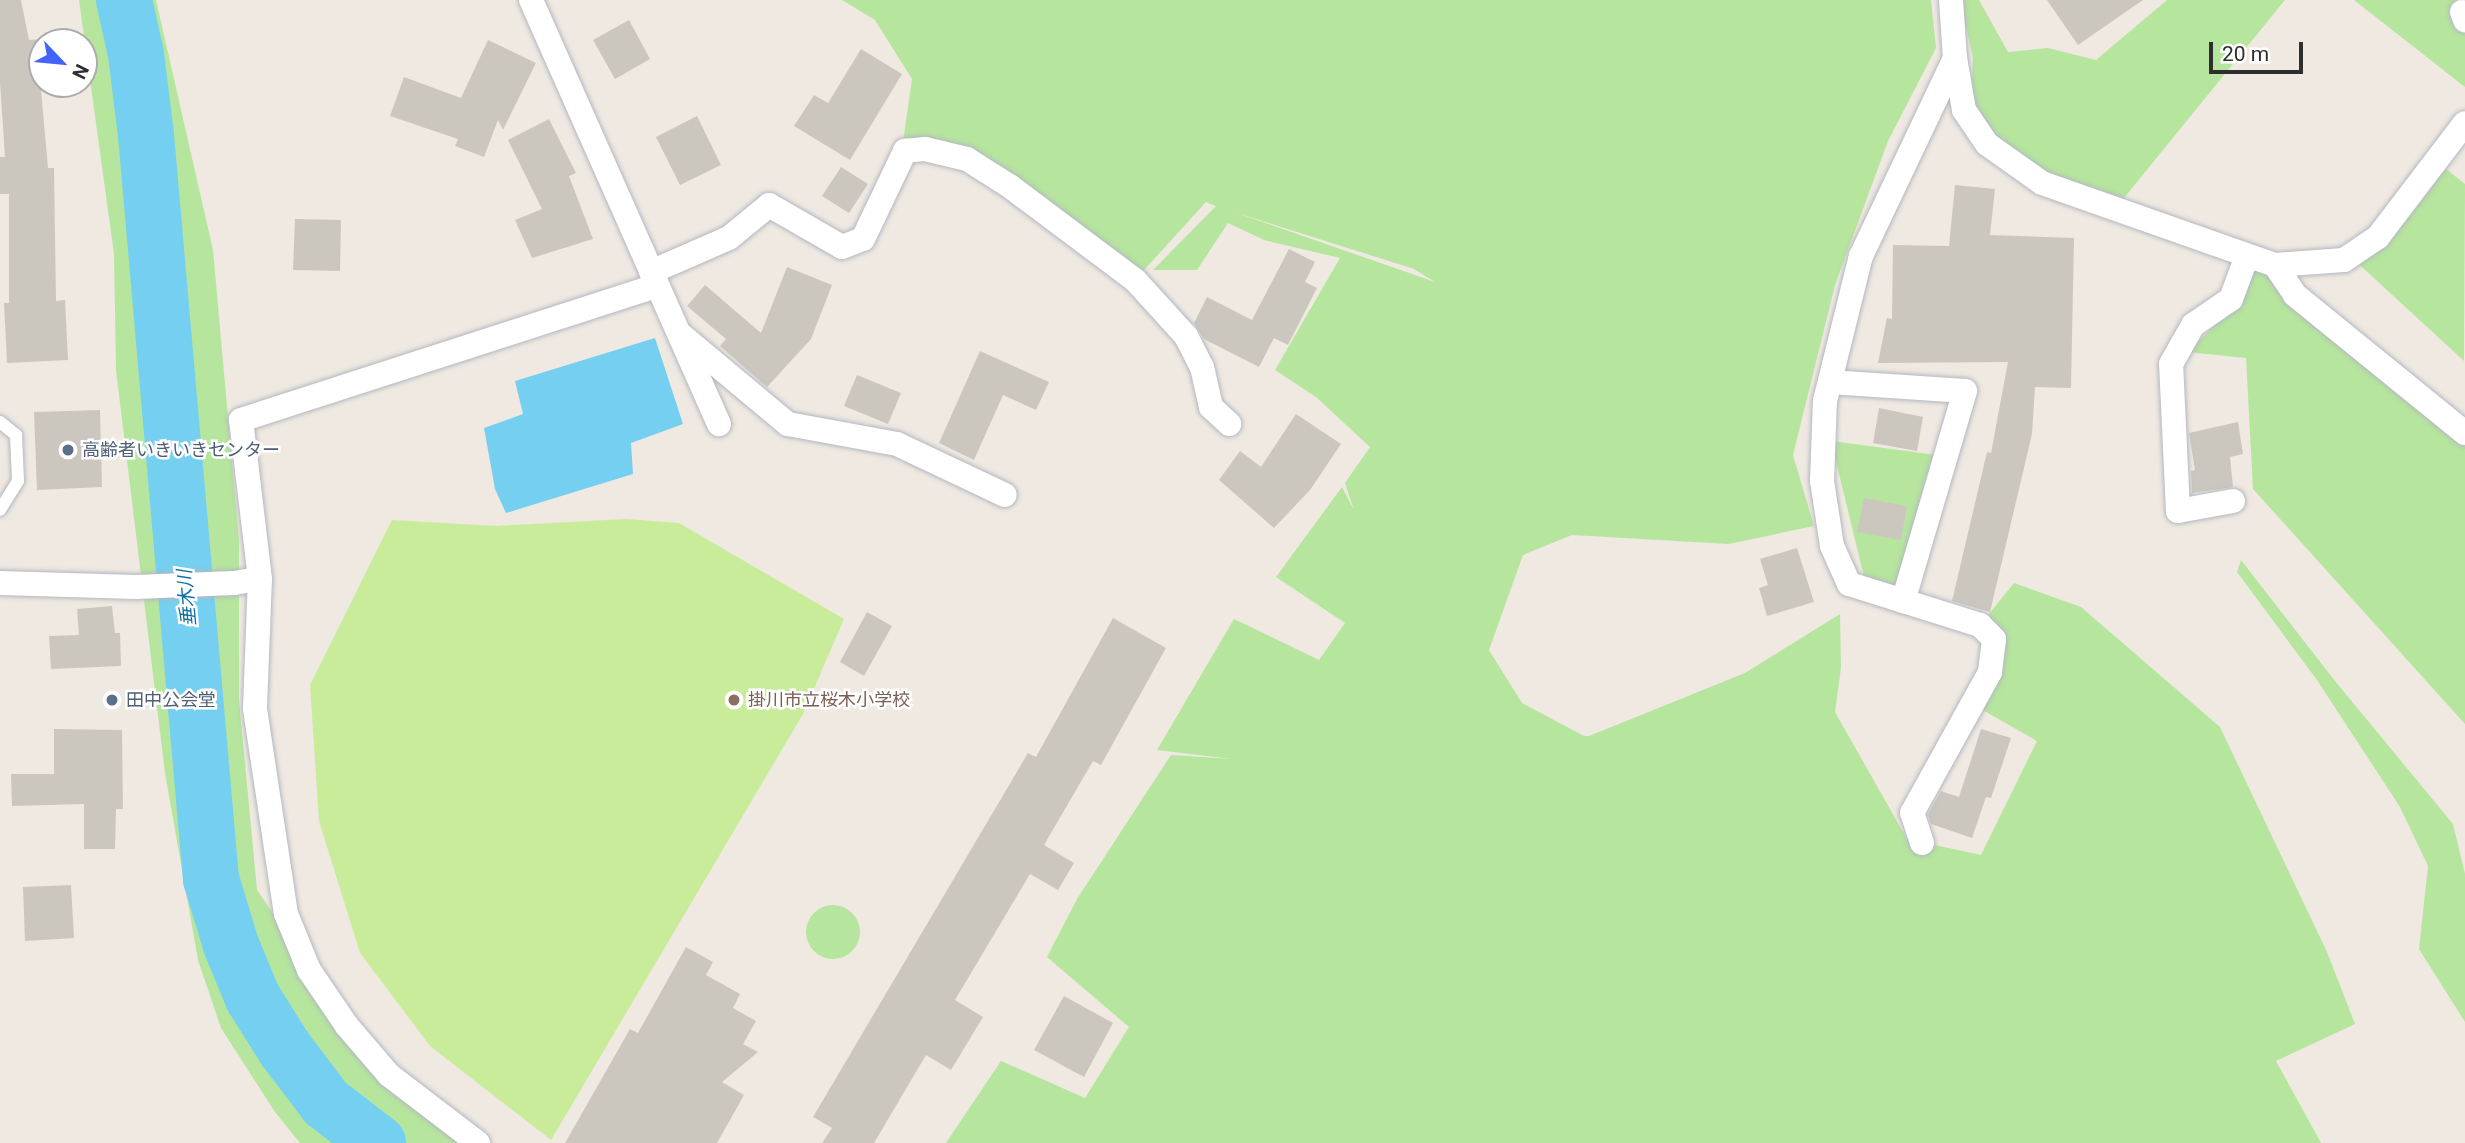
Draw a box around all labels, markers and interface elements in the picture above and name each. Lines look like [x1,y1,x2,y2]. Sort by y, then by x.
north arrow [28,28,98,98]
scale bar [2213,28,2308,72]
text: 20 m [2222,42,2269,66]
text: N [67,60,94,83]
place label: 高齢者いきいきセンター [82,439,280,461]
marker: 高齢者いきいきセンター [60,442,76,458]
water label: 垂木川 [173,569,201,627]
place label: 田中公会堂 [126,689,216,711]
place label: 掛川市立桜木小学校 [748,689,910,711]
marker: 田中公会堂 [104,692,120,708]
marker: 掛川市立桜木小学校 [726,692,742,708]

